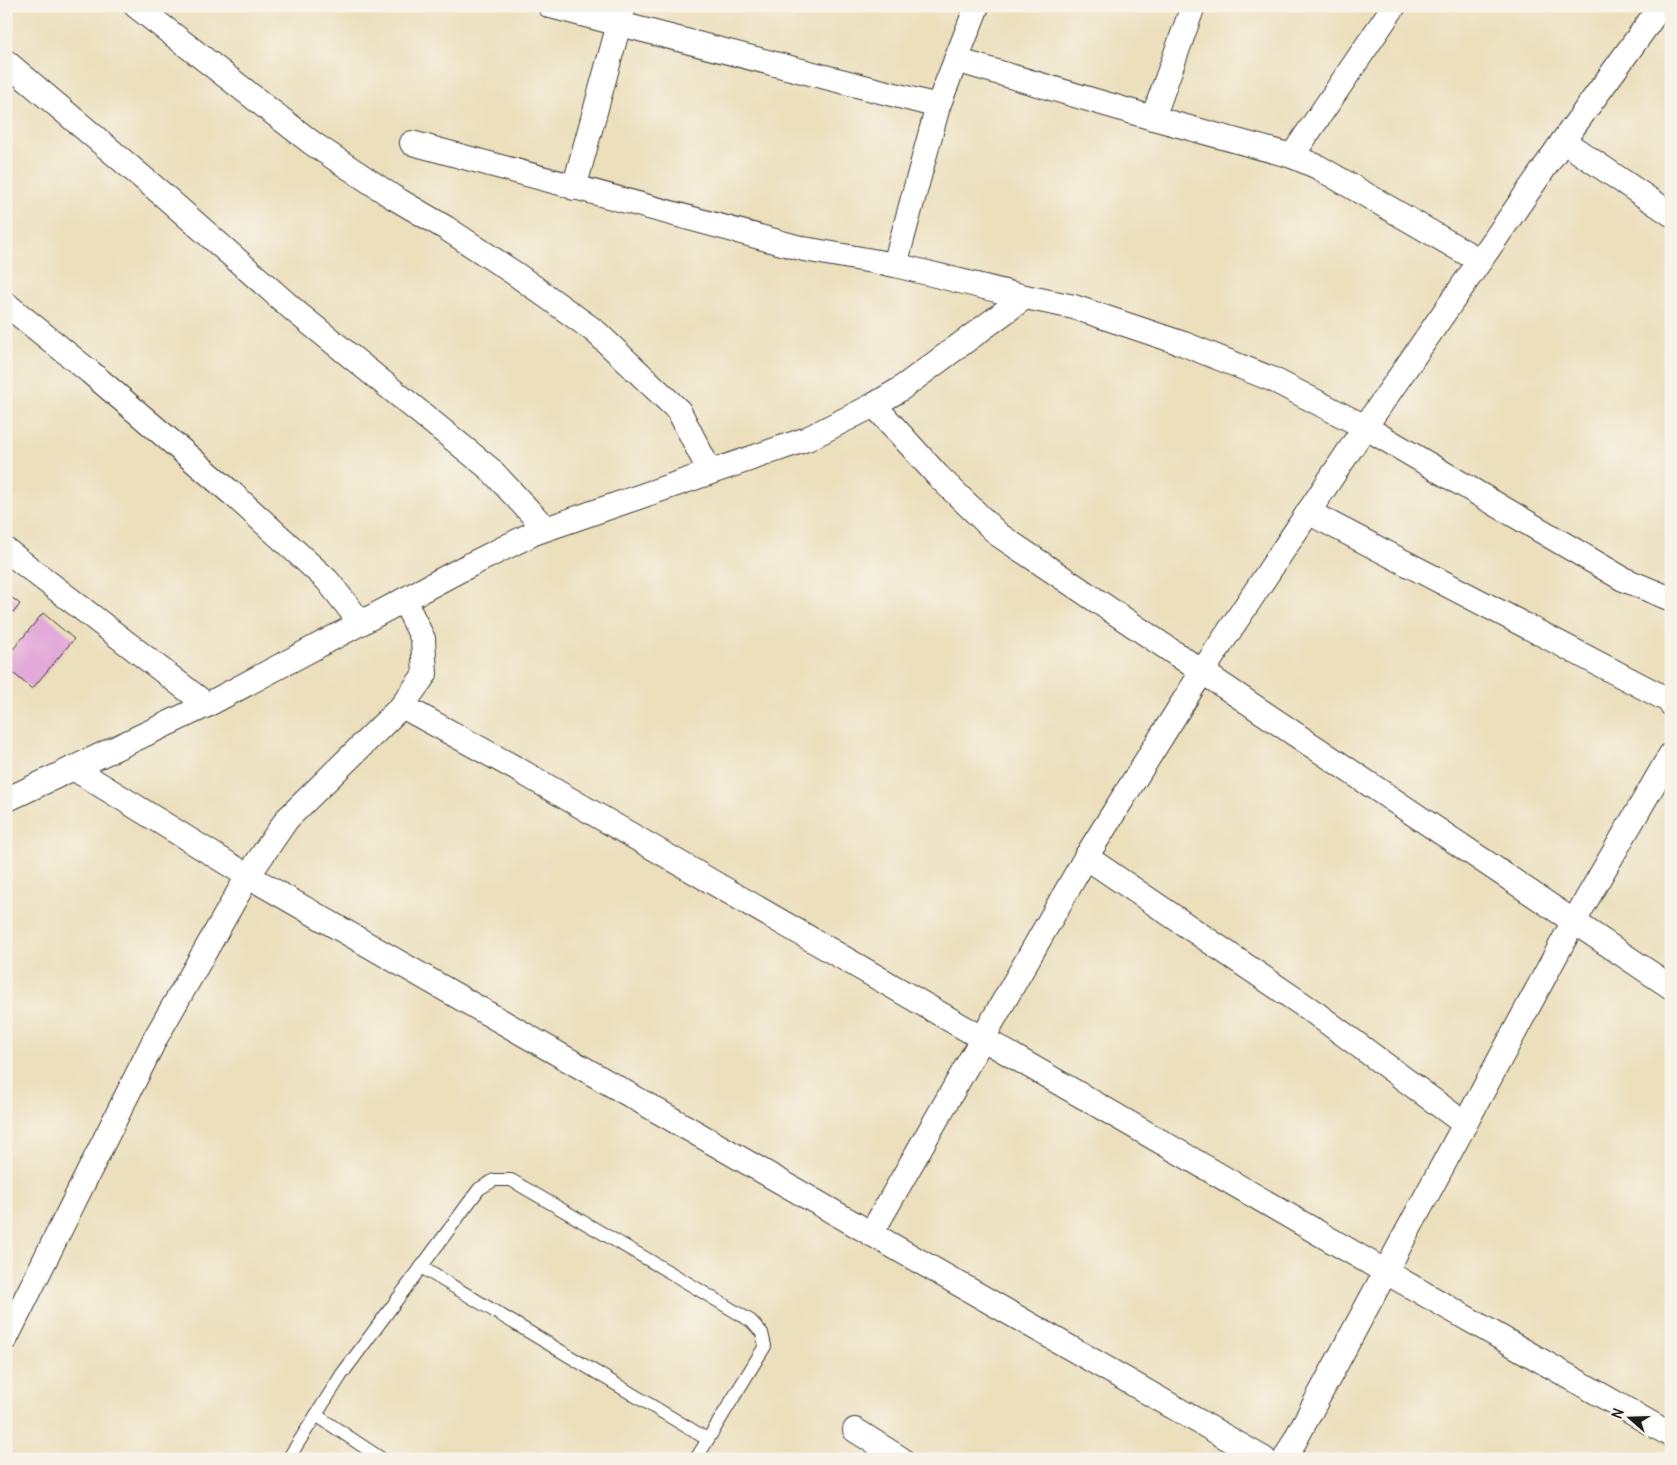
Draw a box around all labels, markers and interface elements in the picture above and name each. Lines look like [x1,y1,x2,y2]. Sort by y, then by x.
north arrow [1604,1392,1654,1442]
text: N [1608,1406,1628,1421]

